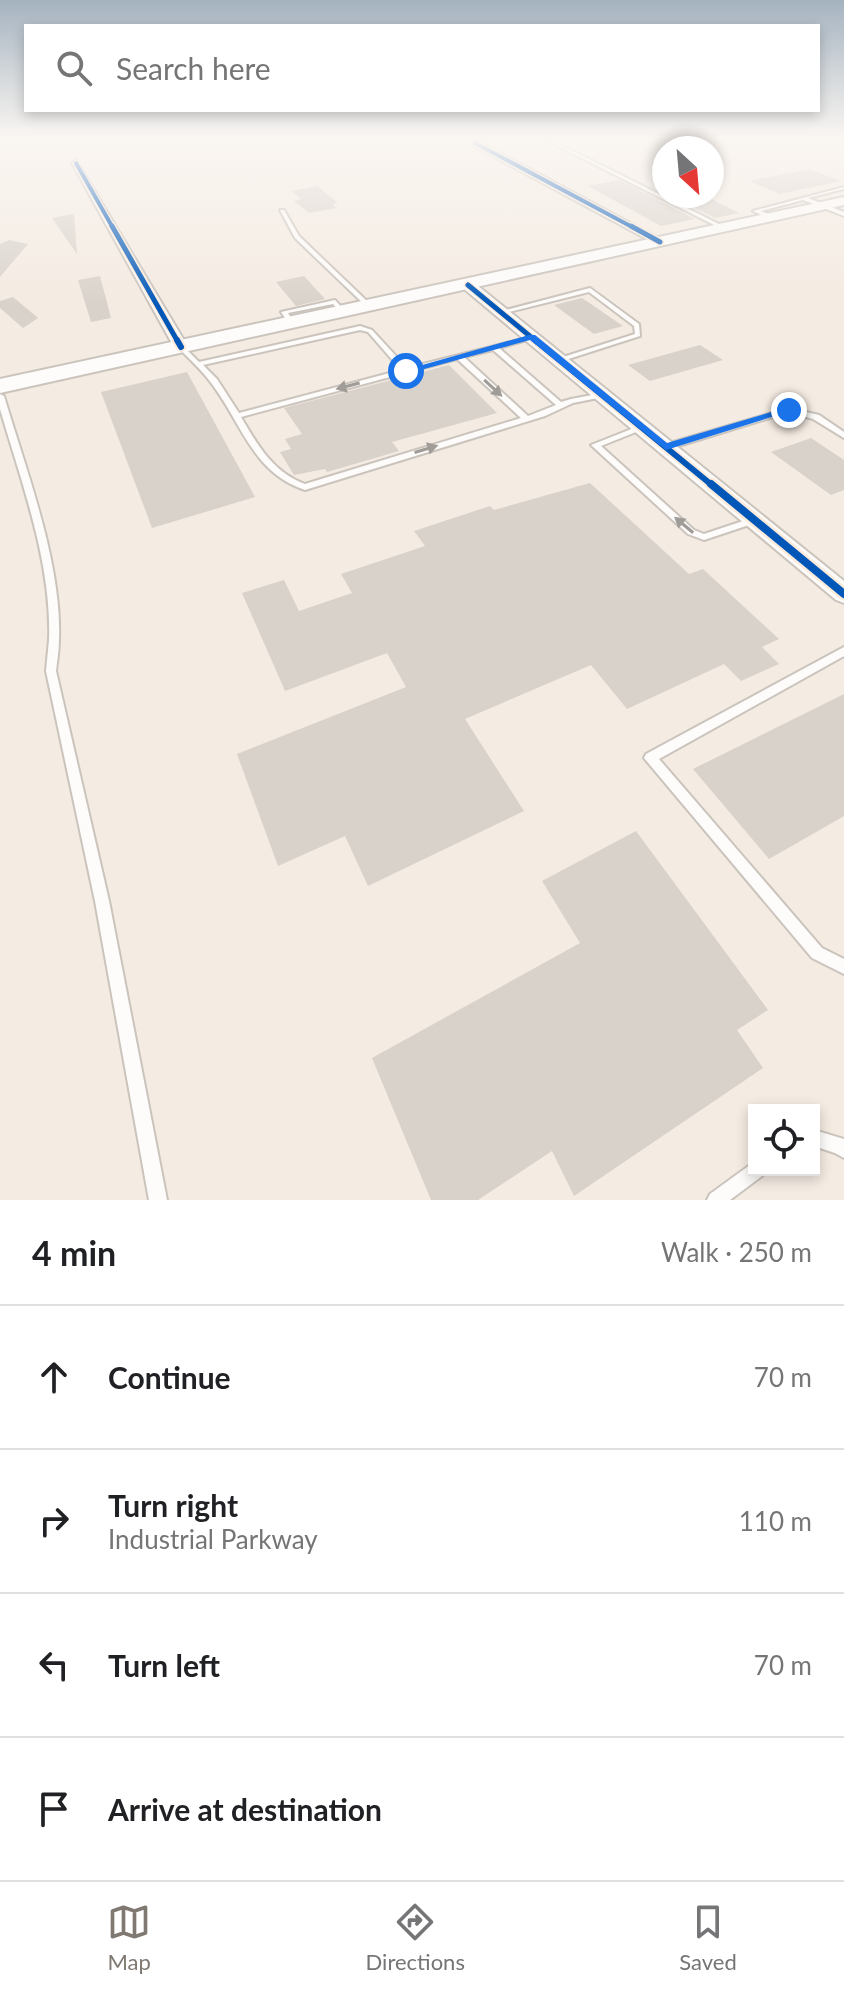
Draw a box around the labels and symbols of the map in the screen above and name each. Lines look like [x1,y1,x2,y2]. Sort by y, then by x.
north arrow [652,136,724,208]
route start [388,353,424,389]
one-way arrow [483,378,502,396]
one-way arrow [336,381,361,393]
route end [771,392,807,428]
one-way arrow [414,443,438,455]
one-way arrow [674,517,694,534]

